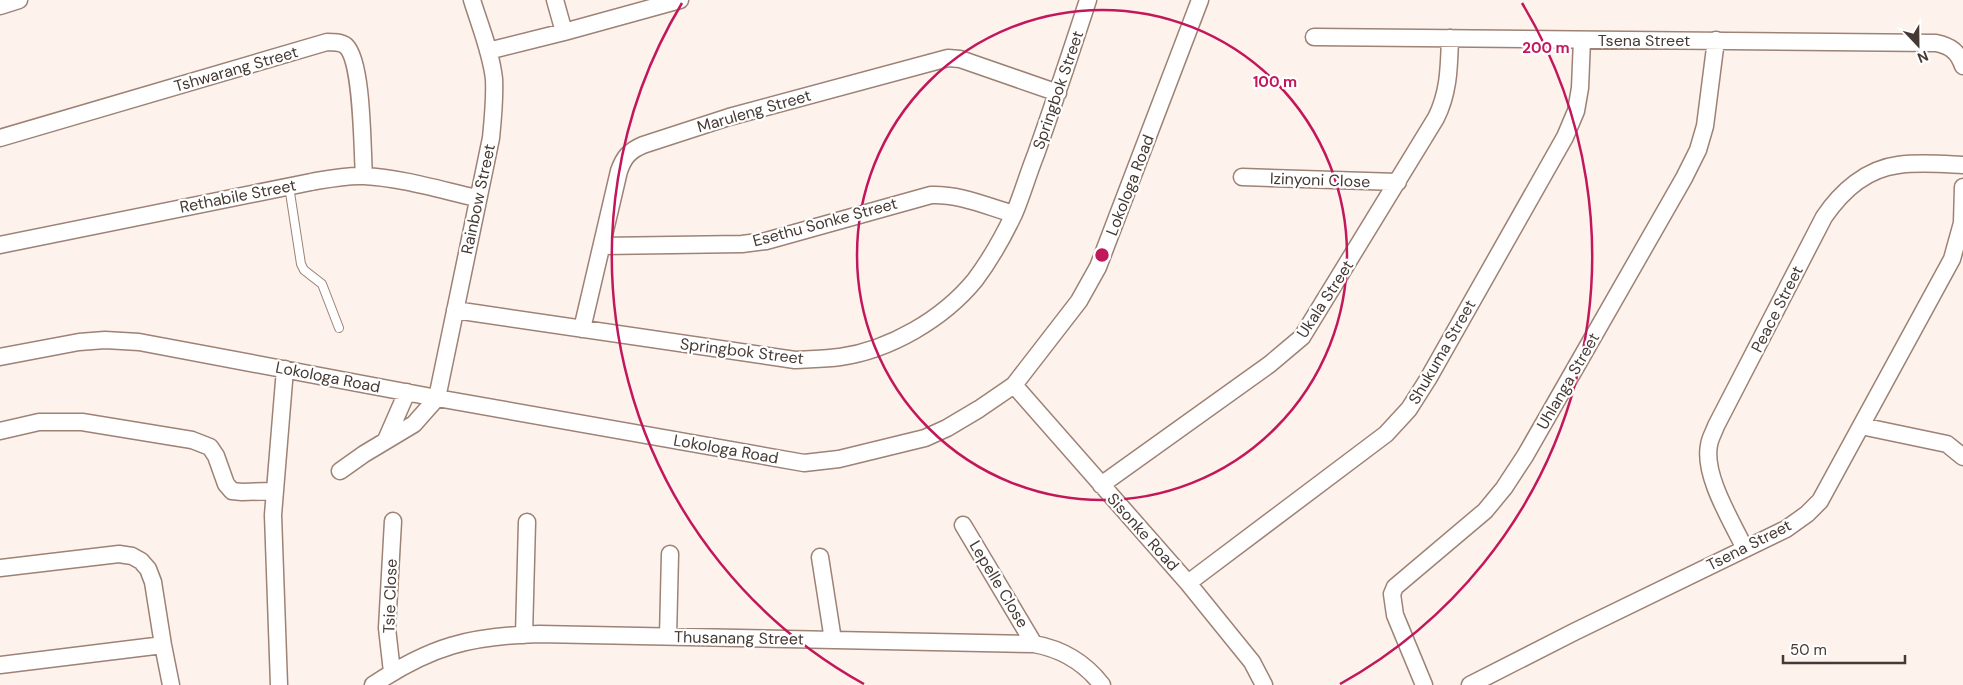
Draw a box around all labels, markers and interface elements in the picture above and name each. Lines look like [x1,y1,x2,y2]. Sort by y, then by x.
north arrow [1893,20,1943,70]
street label: Springbok Street [1028,28,1088,152]
street label: Tsena Street [1598,30,1690,51]
text: 200 m [1522,38,1570,58]
street label: Tshwarang Street [172,41,300,97]
text: N [1915,47,1931,67]
text: 100 m [1253,72,1297,92]
street label: Maruleng Street [695,85,813,137]
street label: Lokologa Road [1101,132,1159,238]
street label: Rainbow Street [456,142,500,256]
street label: Izinyoni Close [1269,168,1371,192]
street label: Rethabile Street [178,174,298,218]
street label: Esethu Sonke Street [750,193,900,251]
centre of rings [1093,246,1111,264]
street label: Ukala Street [1292,256,1358,342]
street label: Peace Street [1746,262,1808,356]
street label: Shukuma Street [1404,296,1480,408]
street label: Uhlanga Street [1532,329,1604,433]
street label: Springbok Street [679,333,805,369]
street label: Lokologa Road [274,357,382,397]
street label: Lokologa Road [672,429,780,469]
street label: Sisonke Road [1102,489,1184,575]
street label: Tsena Street [1703,515,1795,575]
street label: Lepelle Close [965,536,1033,632]
street label: Tsie Close [378,558,402,634]
street label: Thusanang Street [674,626,804,650]
scale bar [1783,632,1906,664]
text: 50 m [1790,640,1827,660]

